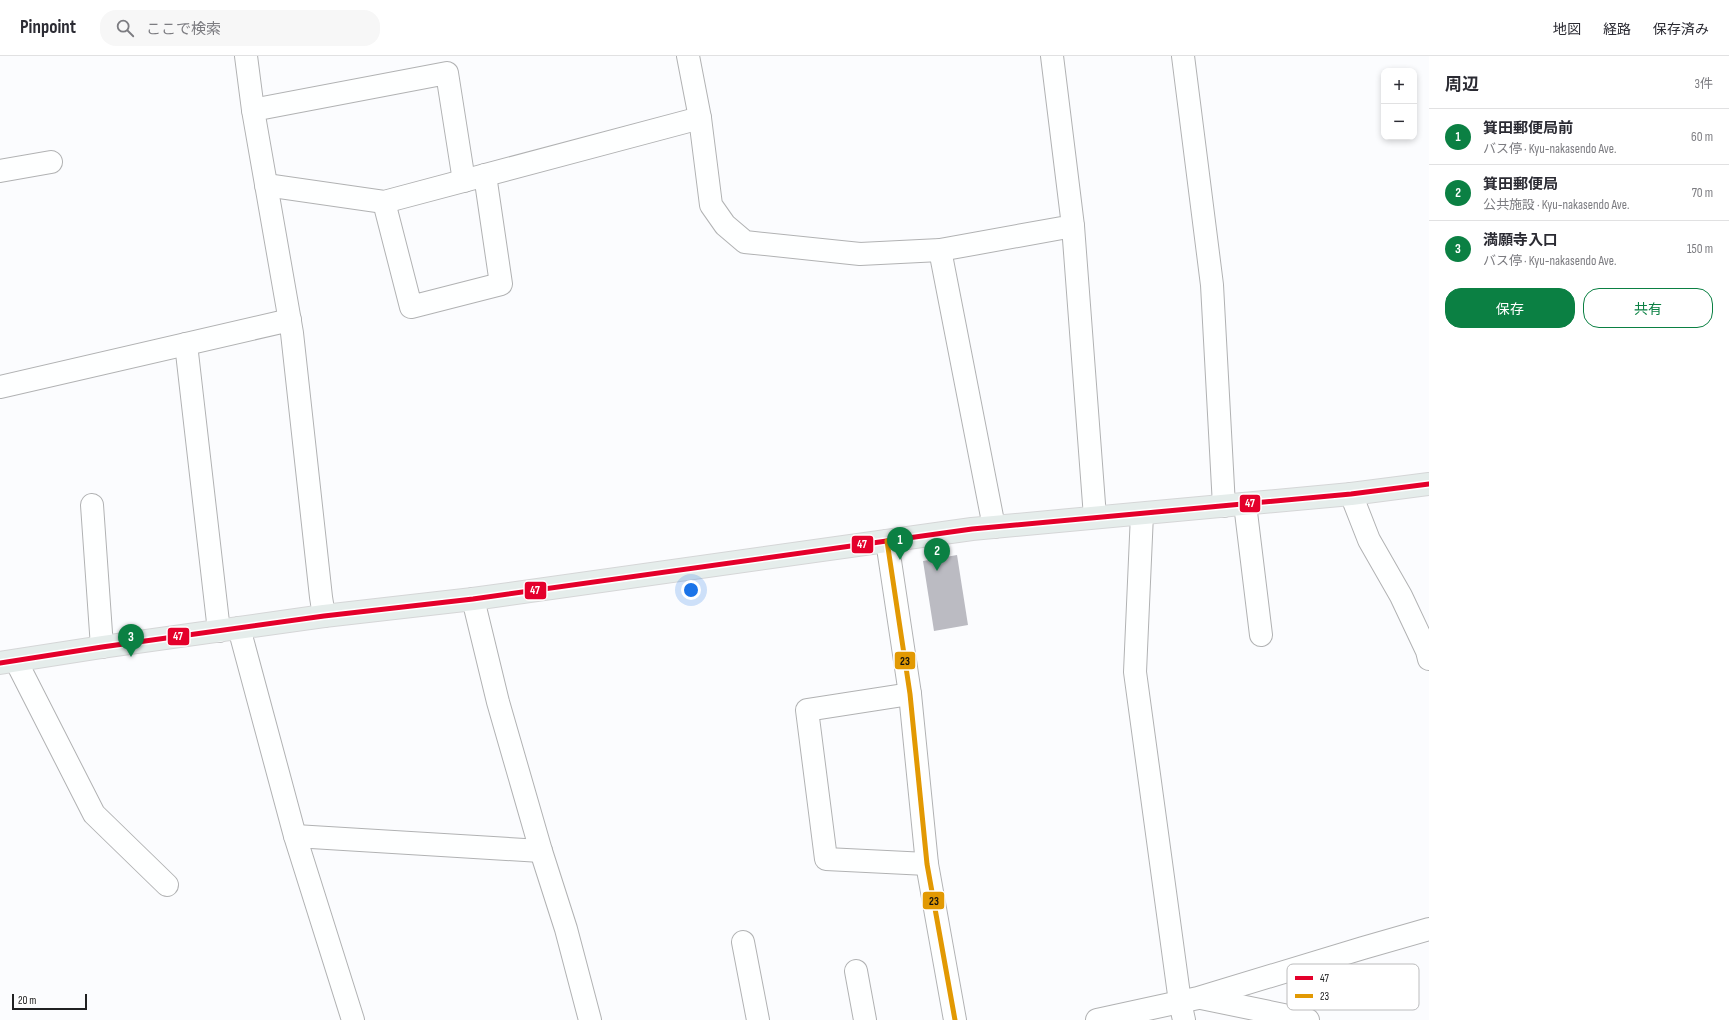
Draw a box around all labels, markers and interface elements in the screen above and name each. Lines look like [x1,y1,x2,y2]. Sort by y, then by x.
search box [100,10,380,46]
text: Pinpoint [20,16,76,39]
icon: search [114,17,136,39]
text: ここで検索 [146,20,221,39]
text: 地図 [1553,21,1581,38]
text: 経路 [1603,21,1631,38]
text: 保存済み [1653,21,1709,38]
map controls [1381,68,1417,140]
button: + [1381,68,1417,104]
text: 周辺 [1445,75,1479,95]
text: 3件 [1695,76,1713,92]
button: − [1381,104,1417,140]
text: 箕田郵便局前 [1483,119,1573,138]
text: 1 [1455,129,1461,145]
text: 60 m [1691,129,1713,145]
text: バス停 · Kyu-nakasendo Ave. [1483,141,1616,157]
text: 箕田郵便局 [1483,175,1558,194]
text: 2 [1455,185,1461,201]
text: 70 m [1692,185,1713,201]
text: 公共施設 · Kyu-nakasendo Ave. [1483,197,1629,213]
text: 満願寺入口 [1483,231,1558,250]
text: 3 [1455,241,1461,257]
text: 150 m [1687,241,1713,257]
text: バス停 · Kyu-nakasendo Ave. [1483,253,1616,269]
button: 保存 [1445,288,1575,328]
button: 共有 [1583,288,1713,328]
line badge: 47 [1239,494,1261,513]
text: 47 [1245,497,1255,510]
pin: 1 [887,527,913,560]
line badge: 47 [851,535,874,554]
text: 47 [857,538,867,551]
pin: 2 [924,538,950,571]
your location [681,580,701,600]
line badge: 47 [524,581,547,600]
text: 47 [530,584,540,597]
pin: 3 [118,624,144,657]
line badge: 47 [167,627,190,646]
text: 47 [173,630,183,643]
line badge: 23 [894,651,916,670]
text: 23 [900,655,910,668]
line badge: 23 [922,891,945,910]
text: 23 [929,895,939,908]
legend [1287,964,1419,1010]
text: 47 [1320,972,1330,985]
text: 23 [1320,990,1330,1003]
scale bar [12,992,87,1011]
text: 20 m [18,994,36,1007]

